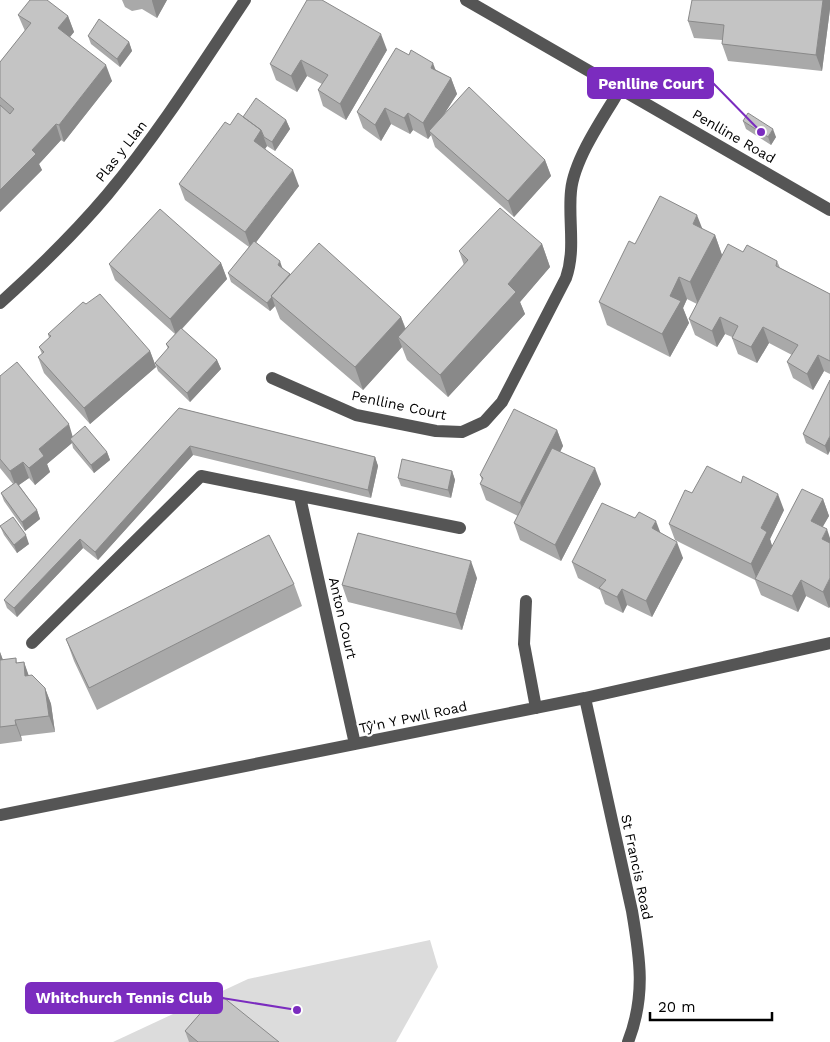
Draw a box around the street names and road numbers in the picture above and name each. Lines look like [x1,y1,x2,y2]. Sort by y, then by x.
street label: Penlline Road [690,106,778,166]
street label: Plas y Llan [92,117,150,185]
street label: Penlline Court [350,387,448,423]
street label: Anton Court [326,576,360,661]
street label: Tŷ'n Y Pwll Road [357,698,469,736]
street label: St Francis Road [618,813,656,921]

